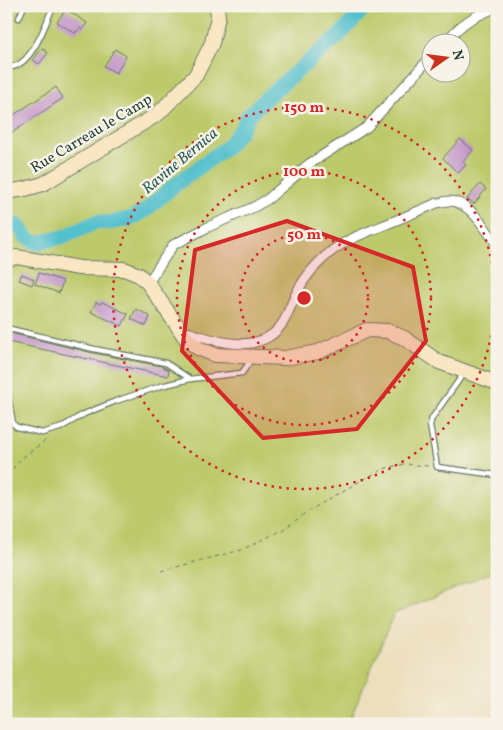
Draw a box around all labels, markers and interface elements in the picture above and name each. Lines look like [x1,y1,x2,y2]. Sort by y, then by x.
north arrow [420,32,470,82]
text: N [447,48,468,62]
street label: Rue Carreau le Camp [27,90,157,179]
text: 150 m [284,98,324,119]
water label: Ravine Bernica [138,123,223,200]
text: 100 m [283,162,326,183]
text: 50 m [287,225,321,246]
centre of rings [295,289,313,307]

